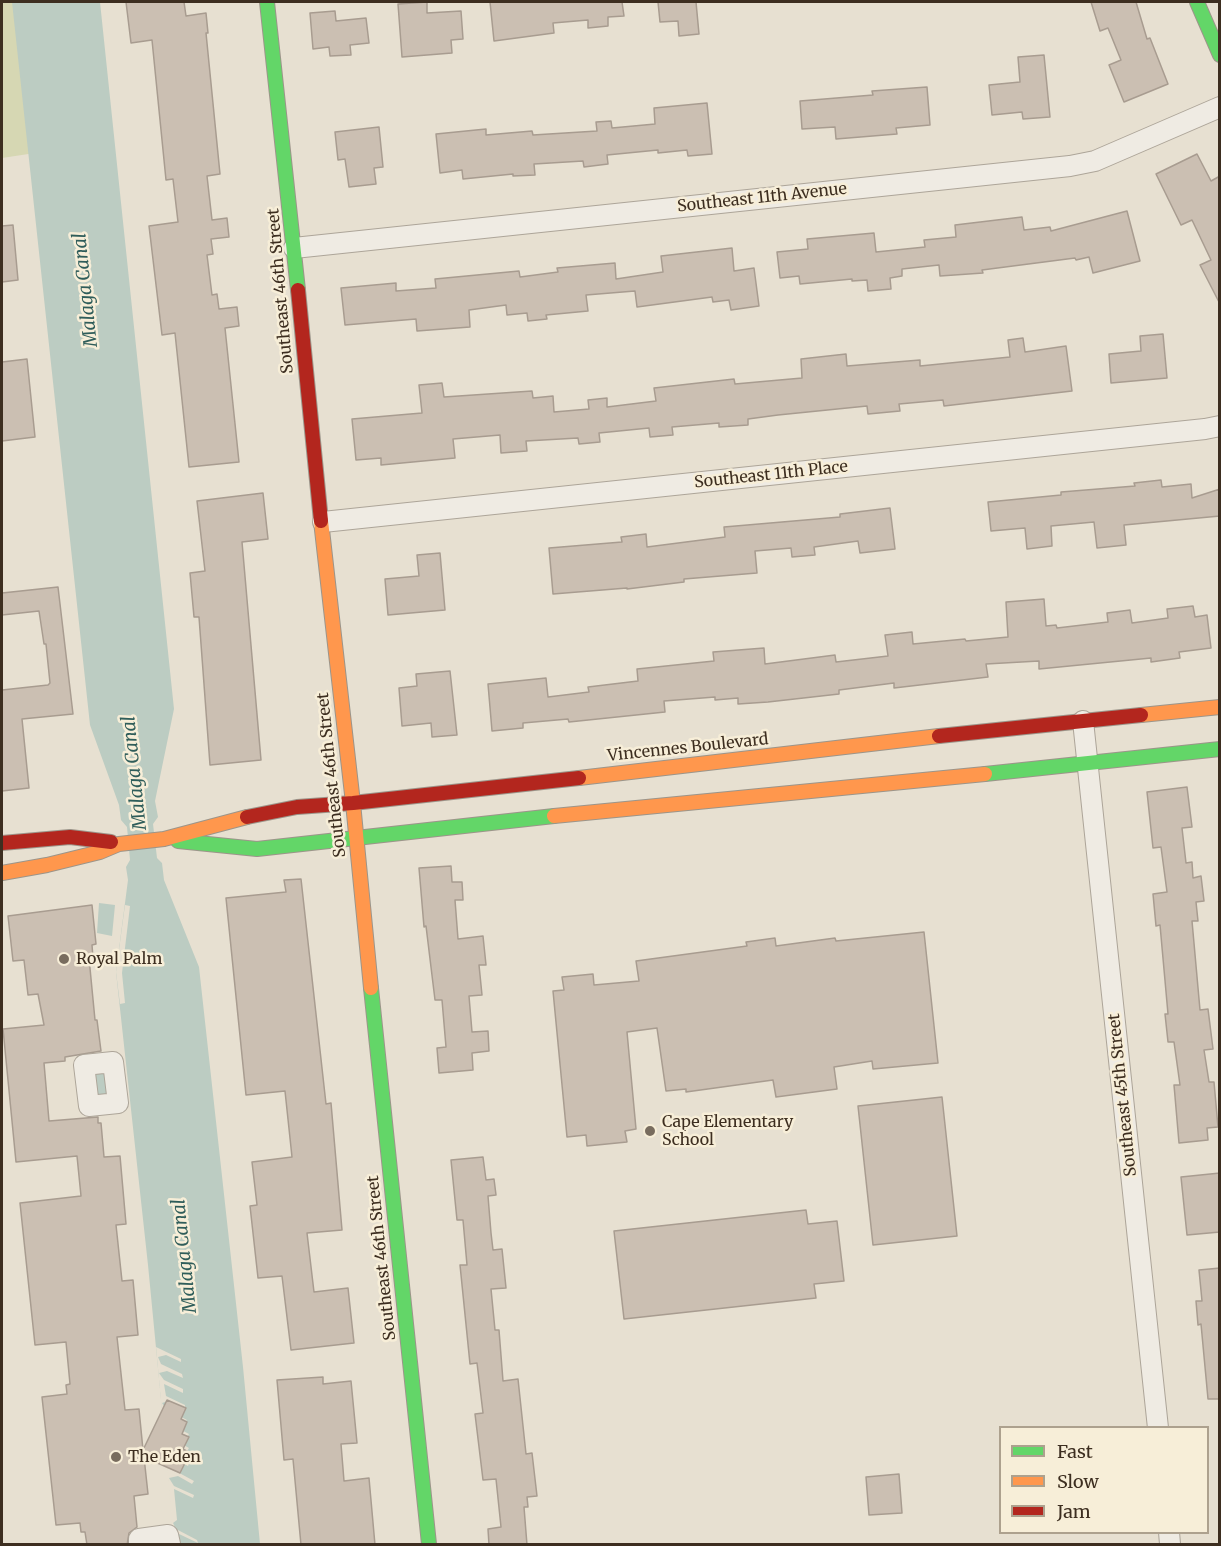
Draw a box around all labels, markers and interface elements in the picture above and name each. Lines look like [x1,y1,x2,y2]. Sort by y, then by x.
street label: Southeast 11th Avenue [676,180,848,216]
street label: Southeast 46th Street [264,208,298,374]
water label: Malaga Canal [69,232,103,348]
street label: Southeast 11th Place [693,457,849,493]
street label: Southeast 46th Street [314,691,350,859]
water label: Malaga Canal [118,715,152,831]
street label: Vincennes Boulevard [607,730,769,766]
place label: Royal Palm [76,949,162,969]
marker: Royal Palm [57,952,71,966]
street label: Southeast 45th Street [1105,1012,1141,1178]
place label: Cape Elementary School [662,1112,793,1150]
marker: Cape Elementary School [643,1124,657,1138]
street label: Southeast 46th Street [364,1174,400,1342]
water label: Malaga Canal [168,1198,202,1314]
legend [999,1426,1209,1534]
text: Fast [1057,1440,1093,1463]
place label: The Eden [128,1447,201,1467]
marker: The Eden [109,1450,123,1464]
text: Slow [1057,1470,1099,1493]
text: Jam [1057,1500,1091,1523]

